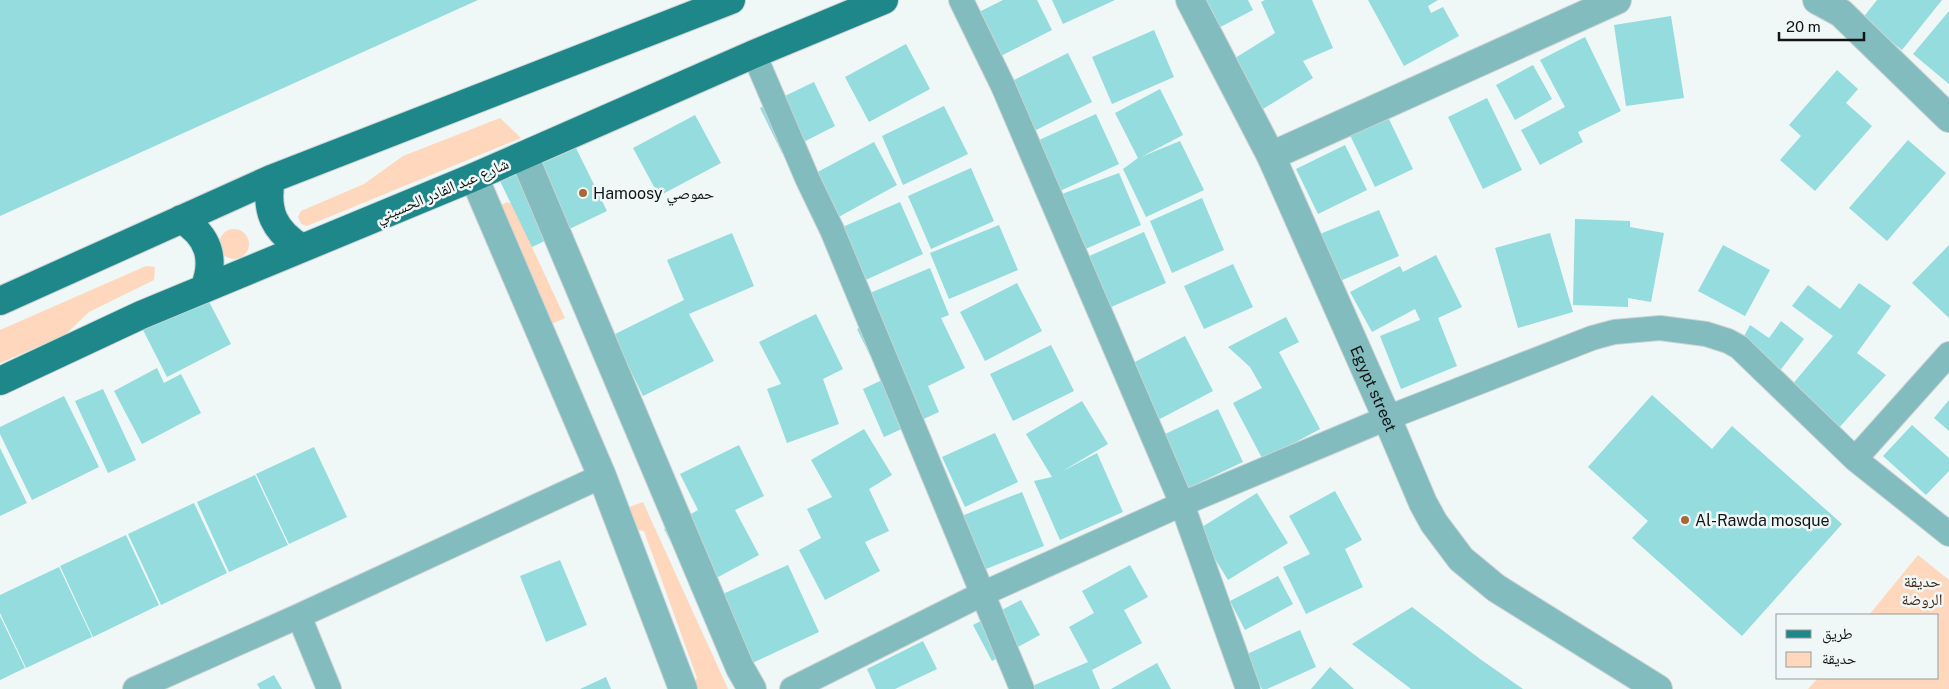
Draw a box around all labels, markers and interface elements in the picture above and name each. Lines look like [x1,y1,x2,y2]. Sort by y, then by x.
scale bar [1779,10,1864,42]
text: 20 m [1786,18,1821,35]
street label: شارع عبد القادر الحسيني [373,154,513,230]
place label: Hamoosy حموصي [593,184,714,206]
marker: Hamoosy حموصي [577,187,589,199]
street label: Egypt street [1346,343,1401,434]
place label: Al-Rawda mosque [1695,511,1830,530]
marker: Al-Rawda mosque [1679,514,1691,526]
park label: حديقة الروضة [1902,572,1942,609]
legend [1776,614,1939,679]
text: طريق [1822,625,1853,644]
text: حديقة [1822,650,1857,667]

